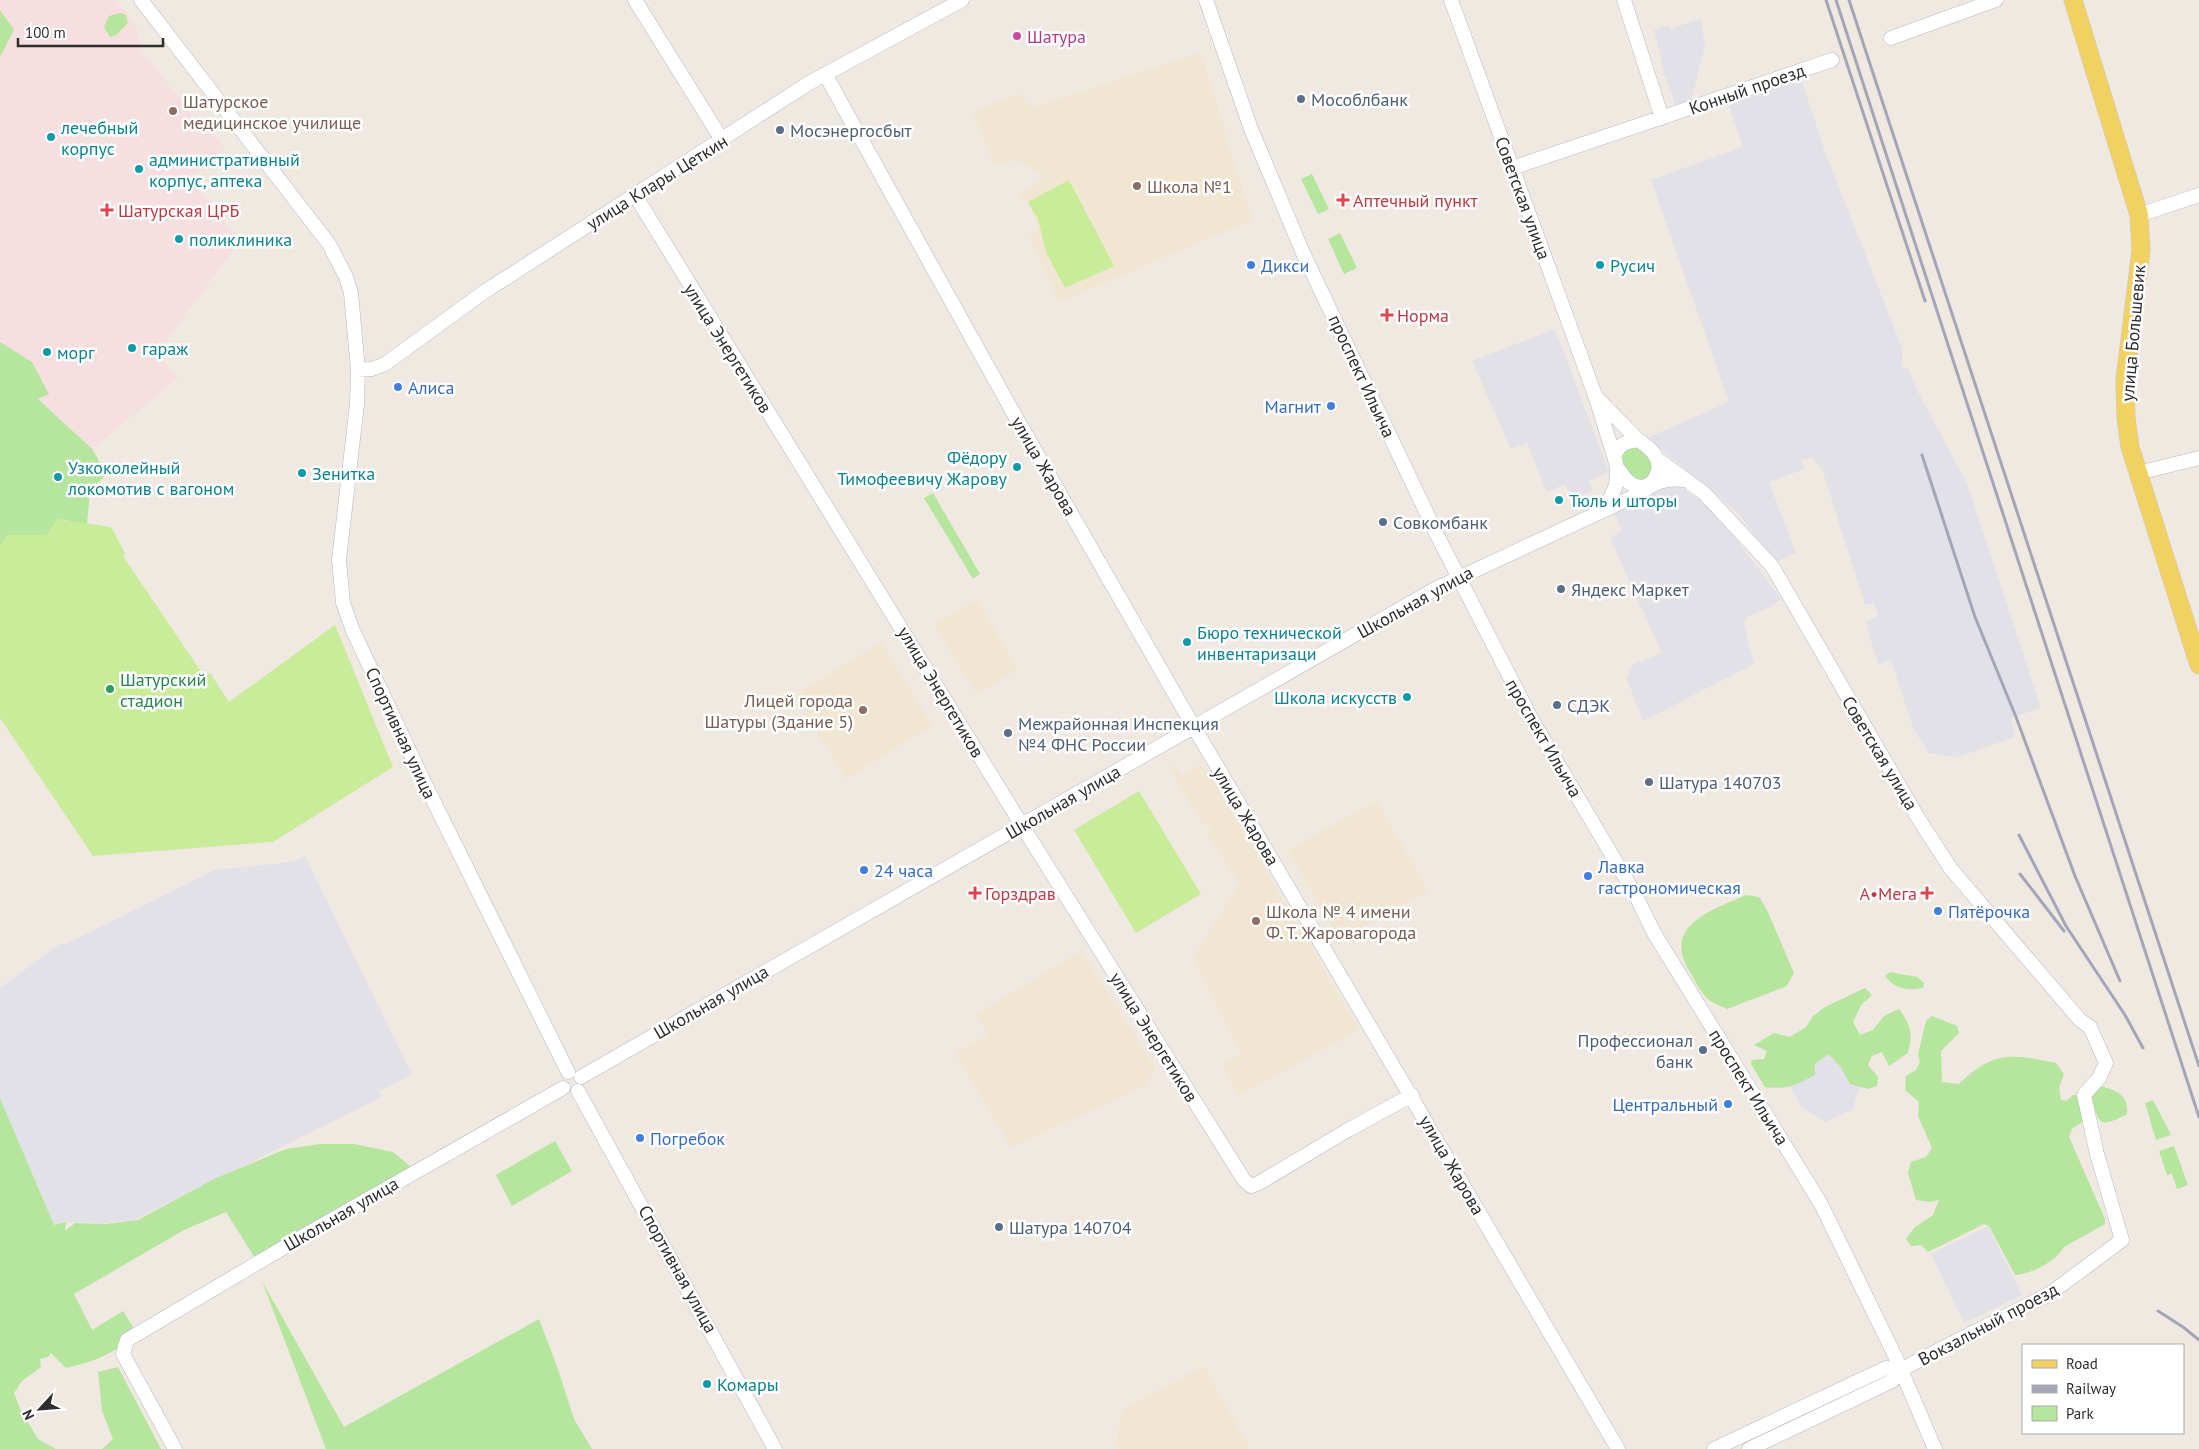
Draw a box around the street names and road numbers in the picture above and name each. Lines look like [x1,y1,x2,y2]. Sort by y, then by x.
street label: Конный проезд [1686,58,1808,120]
street label: улица Клары Цеткин [582,129,732,235]
street label: Советская улица [1490,133,1556,263]
street label: улица Большевик [2116,263,2150,402]
street label: улица Энергетиков [679,279,777,417]
street label: проспект Ильича [1323,311,1401,441]
street label: улица Жарова [1006,412,1082,520]
street label: Школьная улица [1353,561,1477,643]
street label: улица Энергетиков [893,622,989,762]
street label: Спортивная улица [360,663,442,803]
street label: проспект Ильича [1501,675,1587,801]
street label: Советская улица [1837,692,1923,814]
street label: Школьная улица [1001,760,1125,844]
street label: улица Жарова [1207,762,1285,870]
street label: Школьная улица [649,960,773,1044]
street label: улица Энергетиков [1105,968,1203,1106]
street label: проспект Ильича [1704,1024,1794,1150]
street label: улица Жарова [1414,1111,1490,1219]
street label: Школьная улица [279,1172,403,1256]
street label: Спортивная улица [633,1201,723,1337]
street label: Вокзальный проезд [1914,1277,2062,1371]

